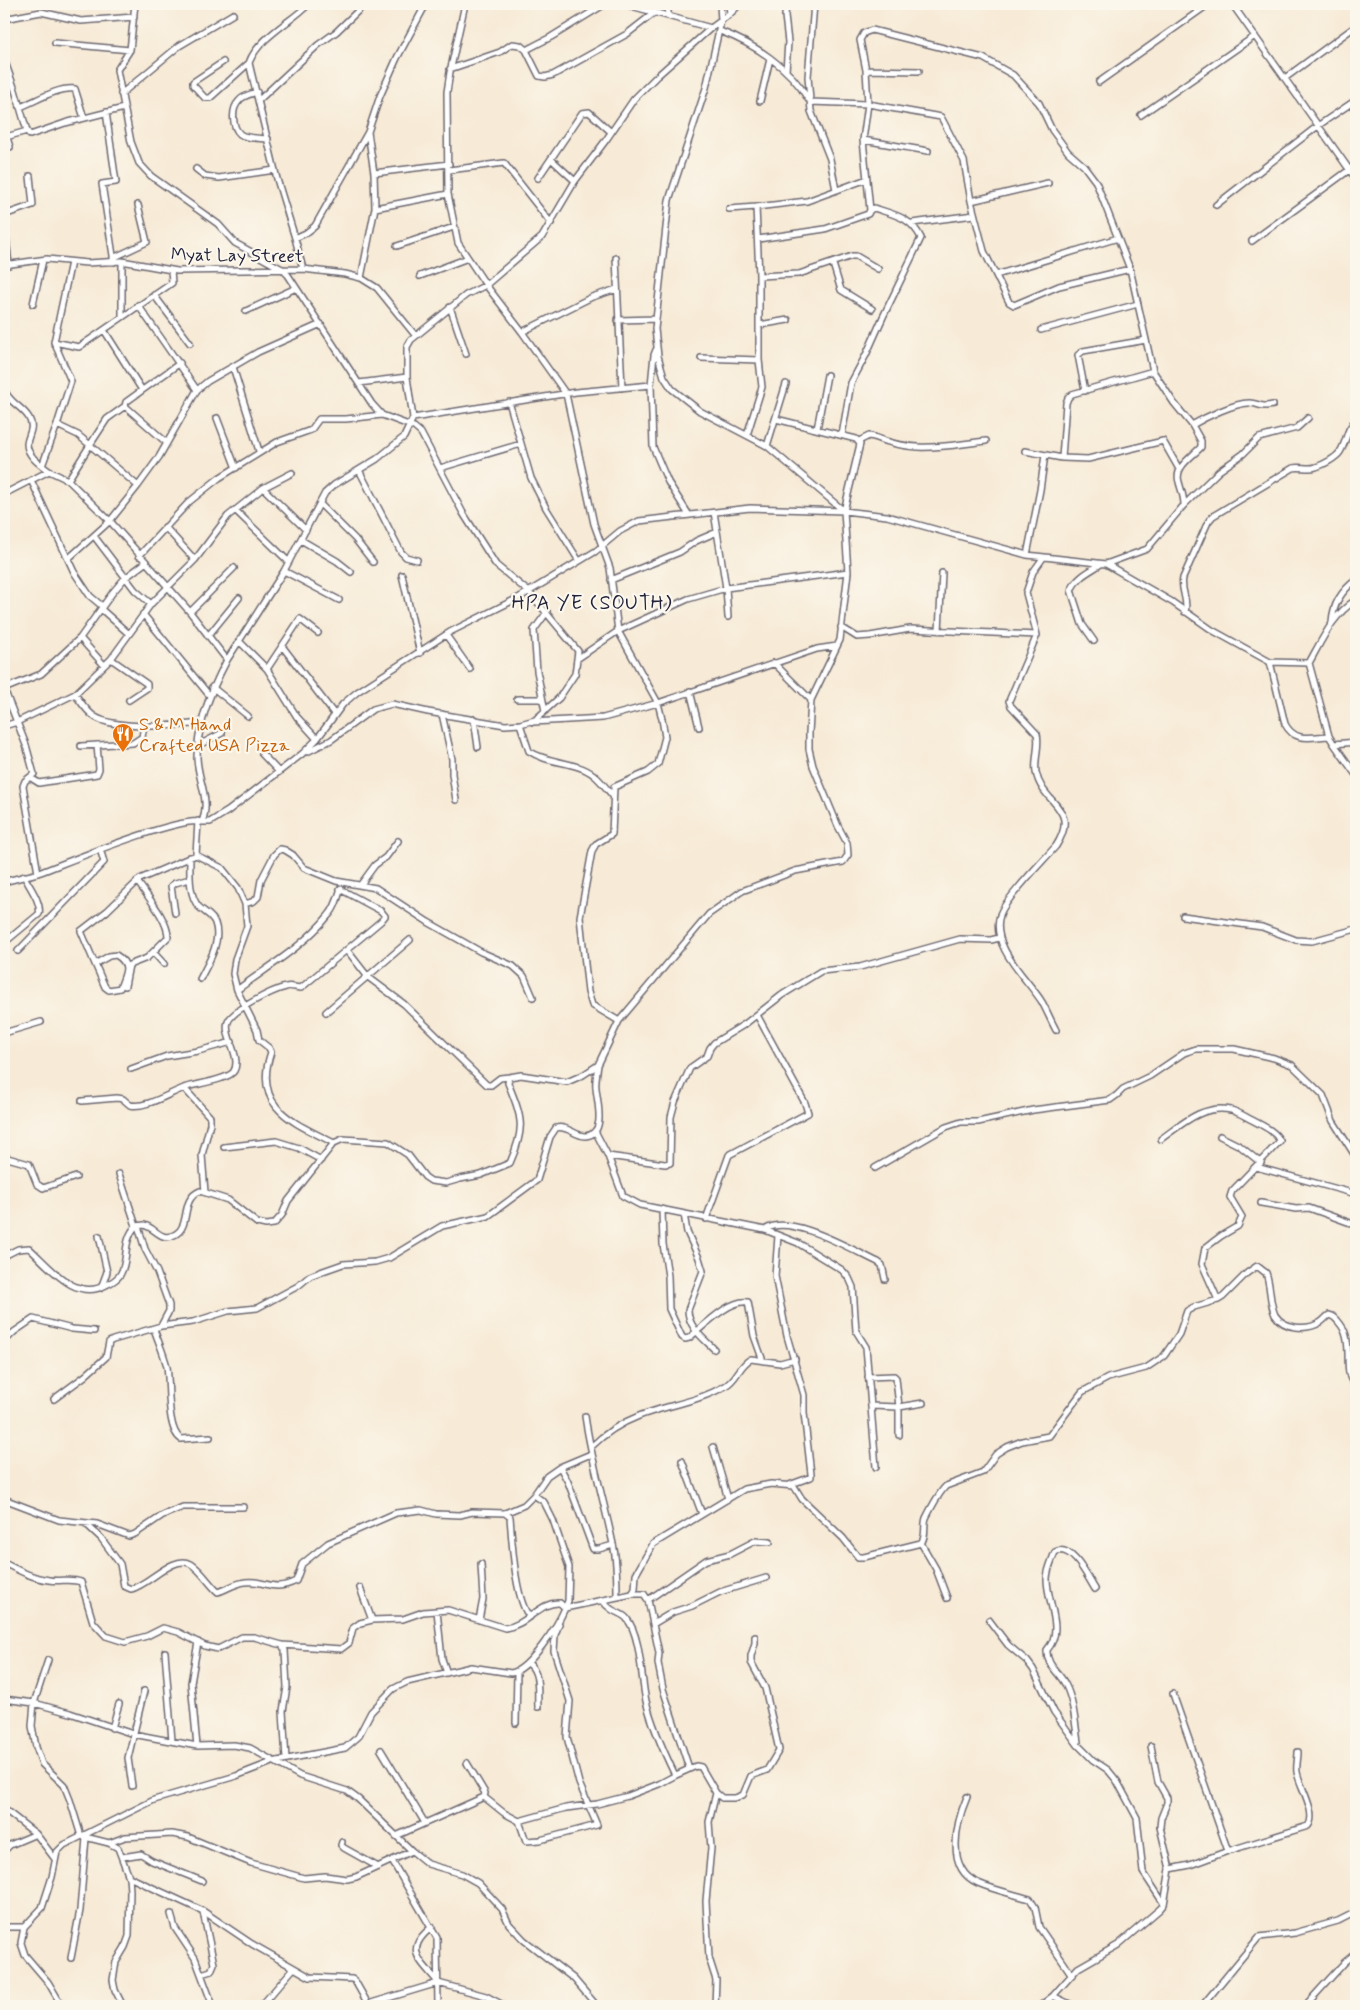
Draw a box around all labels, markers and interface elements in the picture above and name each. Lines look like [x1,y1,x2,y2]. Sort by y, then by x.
street label: Myat Lay Street [171,243,303,269]
district label: HPA YE (SOUTH) [511,590,673,617]
place label: S & M Hand Crafted USA Pizza [139,713,290,758]
restaurant icon: S & M Hand Crafted USA Pizza [111,722,135,753]

